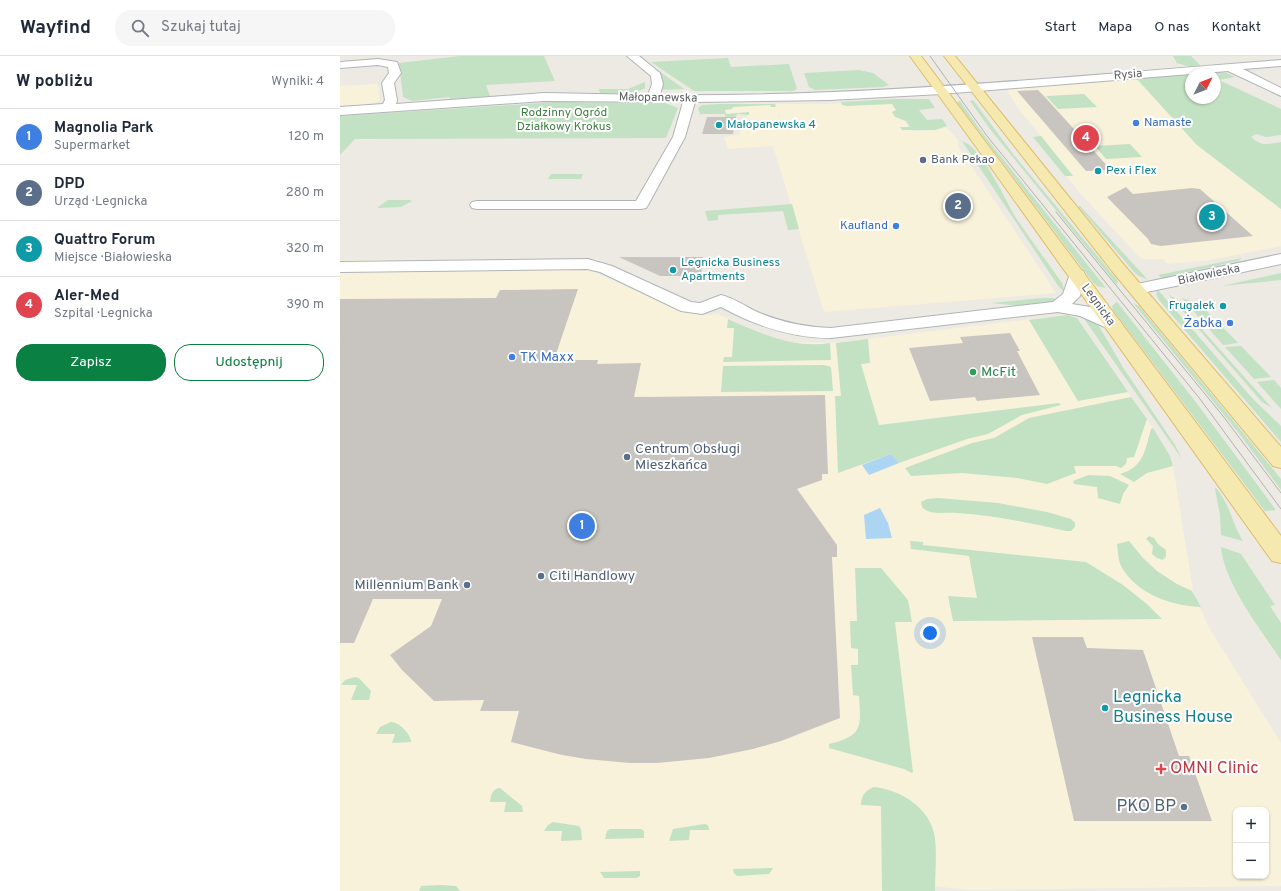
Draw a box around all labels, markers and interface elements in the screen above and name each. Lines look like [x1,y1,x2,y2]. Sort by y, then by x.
search box [115,10,395,46]
text: Wayfind [20,16,91,40]
icon: search [129,17,151,39]
text: Szukaj tutaj [161,18,241,37]
text: Start [1044,19,1076,36]
text: Mapa [1098,19,1132,36]
text: O nas [1154,19,1190,36]
text: Kontakt [1212,19,1261,36]
street label: Rysia [1113,66,1143,84]
north arrow [1185,68,1221,104]
text: W pobliżu [16,71,93,93]
text: Wyniki: 4 [271,74,324,90]
street label: Małopanewska [619,89,697,107]
park label: Rodzinny Ogród Działkowy Krokus [517,105,611,135]
place label: Namaste [1144,115,1192,131]
place label: Małopanewska 4 [727,117,816,133]
marker: Namaste [1131,118,1141,128]
text: Magnolia Park [54,119,154,138]
marker: Małopanewska 4 [714,120,724,130]
pin: 4 [1073,123,1099,153]
text: 1 [26,129,32,145]
text: 120 m [289,129,324,145]
text: Supermarket [54,138,130,154]
place label: Bank Pekao [931,152,995,168]
marker: Bank Pekao [918,155,928,165]
place label: Pex i Flex [1106,163,1157,179]
marker: Pex i Flex [1093,166,1103,176]
text: DPD [54,175,85,194]
text: 2 [25,185,33,201]
text: 280 m [286,185,324,201]
pin: 2 [945,191,971,221]
text: Urząd · Legnicka [54,194,147,210]
pin: 3 [1199,202,1225,232]
place label: Kaufland [840,218,888,234]
marker: Kaufland [891,221,901,231]
text: Quattro Forum [54,231,155,250]
text: 3 [25,241,33,257]
text: 320 m [286,241,324,257]
text: Miejsce · Białowieska [54,250,172,266]
place label: Legnicka Business Apartments [681,255,780,285]
street label: Białowieska [1177,261,1241,289]
marker: Legnicka Business Apartments [668,265,678,275]
street label: Legnicka [1077,281,1119,329]
text: Aler-Med [54,287,119,306]
text: 4 [25,297,33,313]
text: 390 m [286,297,324,313]
place label: Frugalek [1169,298,1215,314]
marker: Frugalek [1218,301,1228,311]
text: Szpital · Legnicka [54,306,153,322]
place label: Żabka [1183,314,1222,332]
marker: Żabka [1225,318,1235,328]
button: Zapisz [16,344,166,381]
button: Udostępnij [174,344,324,381]
place label: TK Maxx [520,349,574,366]
marker: TK Maxx [507,352,517,362]
place label: McFit [981,364,1016,381]
marker: McFit [968,367,978,377]
place label: Centrum Obsługi Mieszkańca [635,441,740,474]
marker: Centrum Obsługi Mieszkańca [622,452,632,462]
pin: 1 [569,511,595,541]
place label: Citi Handlowy [549,568,635,585]
marker: Citi Handlowy [536,571,546,581]
place label: Millennium Bank [354,577,459,594]
marker: Millennium Bank [462,580,472,590]
your location [920,623,940,643]
place label: Legnicka Business House [1113,687,1233,729]
marker: Legnicka Business House [1100,703,1110,713]
place label: OMNI Clinic [1170,758,1259,780]
marker: OMNI Clinic [1155,763,1167,775]
place label: PKO BP [1117,796,1176,818]
marker: PKO BP [1179,802,1189,812]
map controls [1233,807,1269,879]
button: + [1233,807,1269,843]
button: − [1233,843,1269,879]

